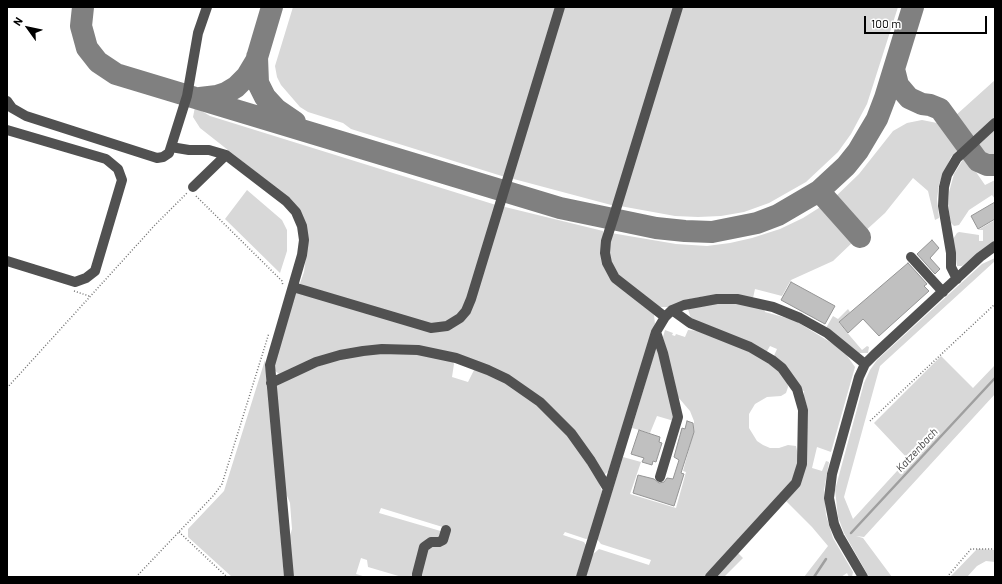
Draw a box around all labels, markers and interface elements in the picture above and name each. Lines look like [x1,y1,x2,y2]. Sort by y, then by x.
north arrow [8,8,48,48]
scale bar [866,8,989,34]
text: N [10,15,25,28]
text: 100 m [871,16,901,30]
water label: Katzenbach [893,425,941,475]

